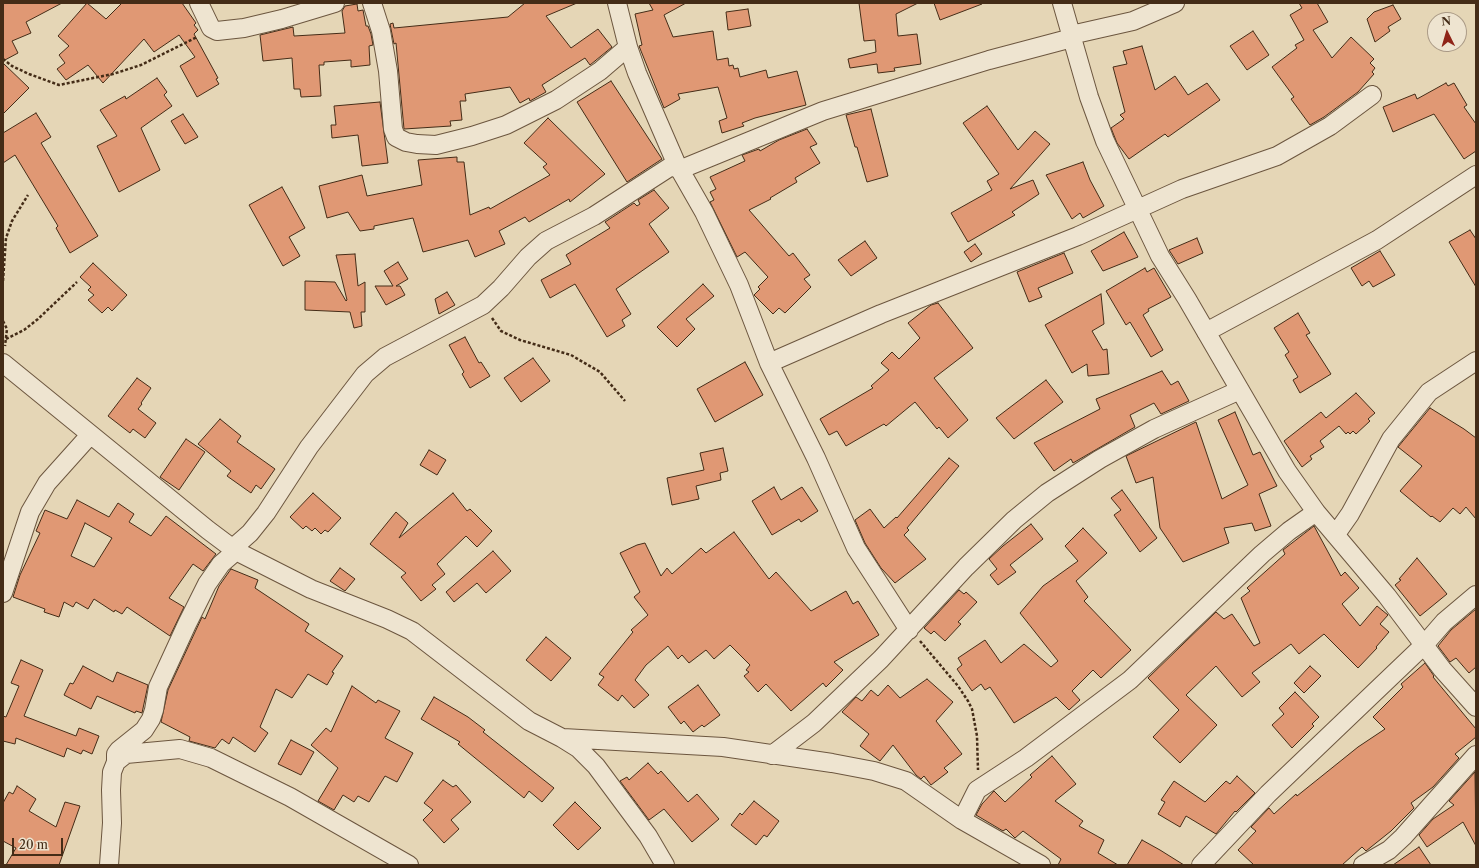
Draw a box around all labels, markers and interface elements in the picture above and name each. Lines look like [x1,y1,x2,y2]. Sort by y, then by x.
north arrow [1427,12,1467,52]
text: N [1441,14,1451,28]
scale bar [14,830,65,856]
text: 20 m [19,837,48,852]

